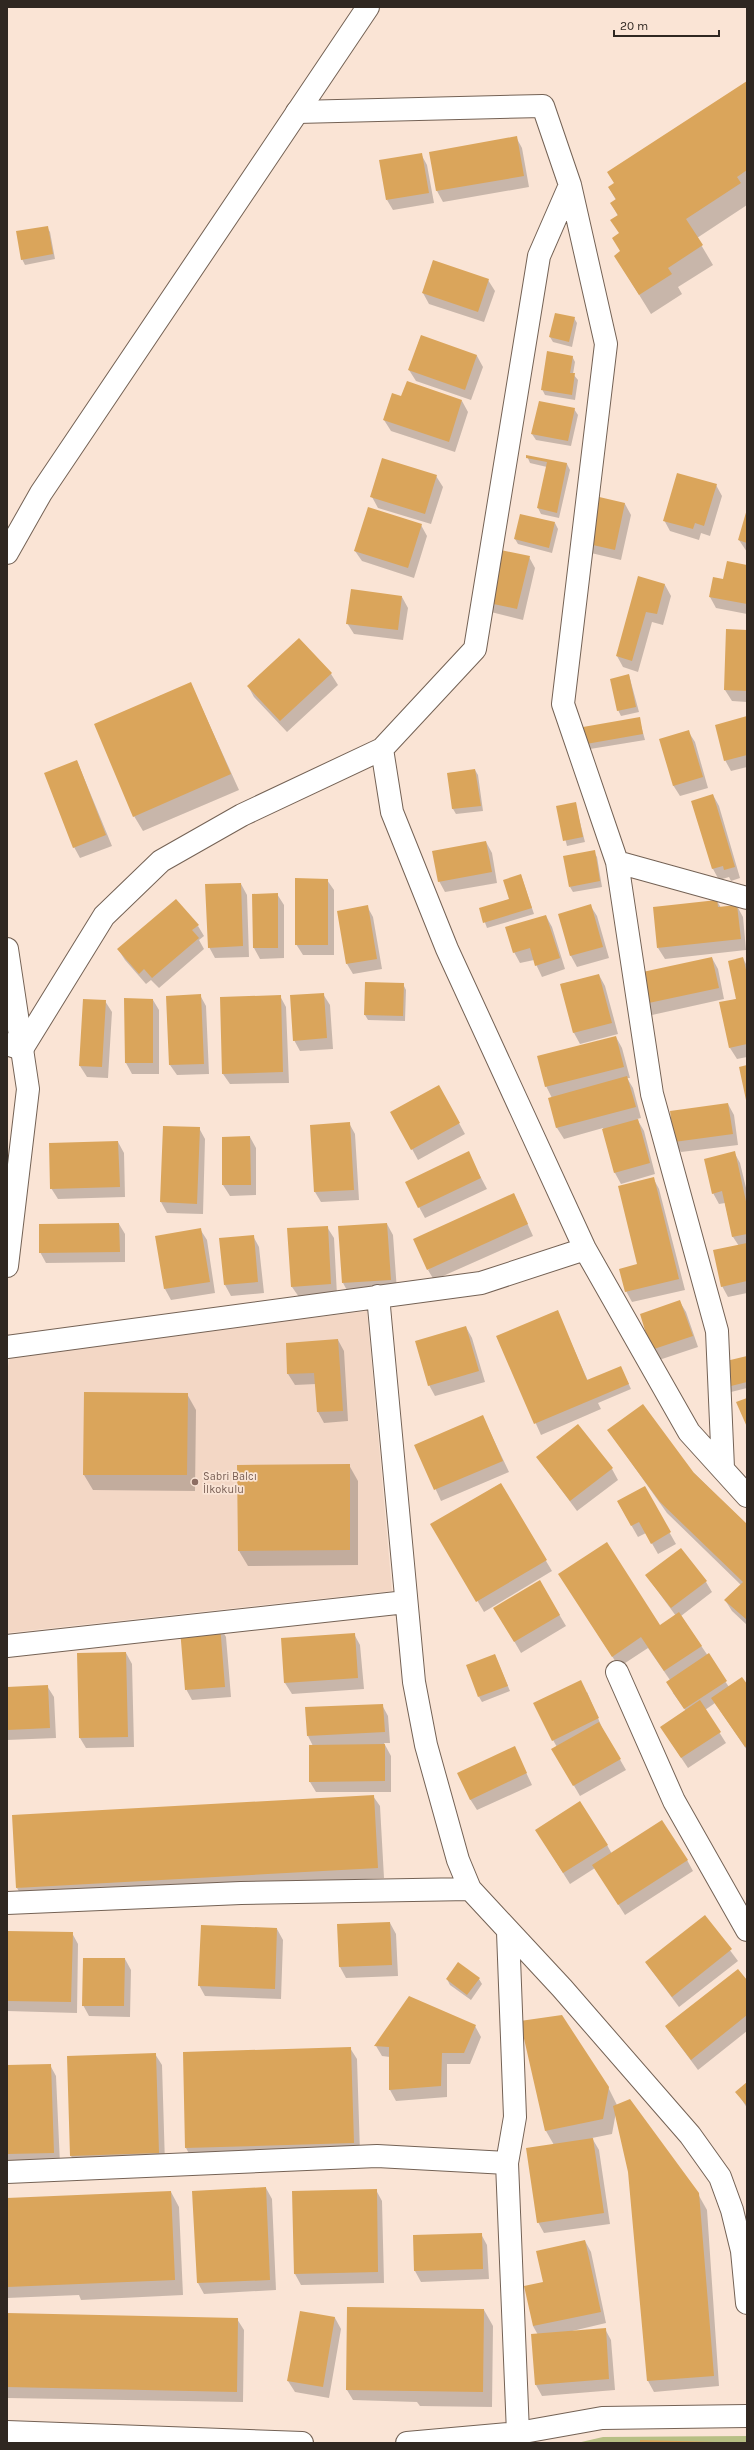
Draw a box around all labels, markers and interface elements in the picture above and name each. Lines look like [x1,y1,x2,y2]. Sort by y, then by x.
scale bar [614,12,719,38]
text: 20 m [620,19,648,33]
place label: Sabri Balcı İlkokulu [203,1470,257,1496]
marker: Sabri Balcı İlkokulu [190,1477,200,1487]

